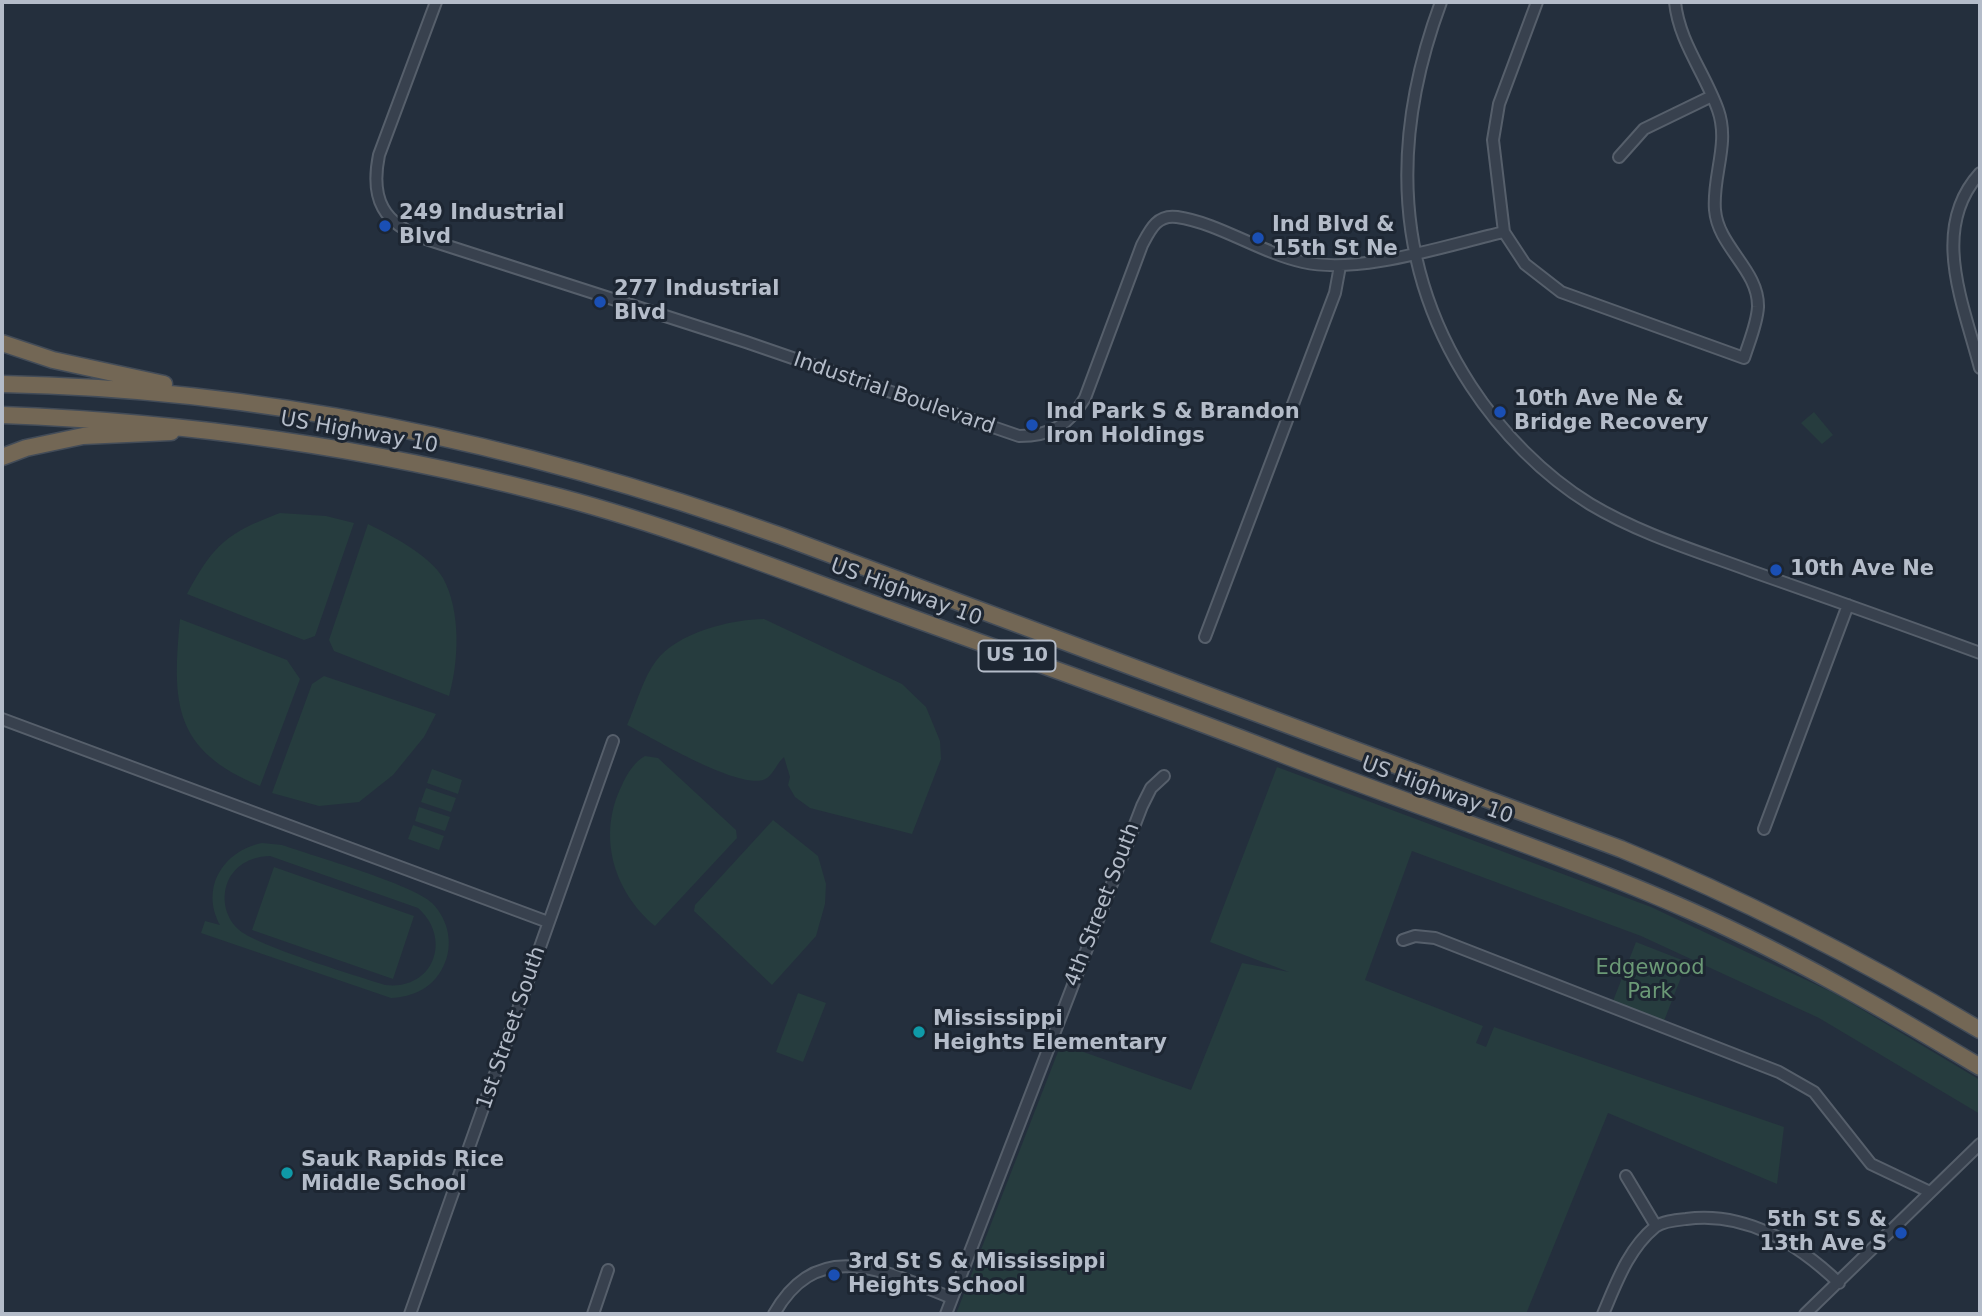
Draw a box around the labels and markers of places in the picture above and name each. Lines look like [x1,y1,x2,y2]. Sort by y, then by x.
place label: 249 Industrial Blvd [399,201,564,251]
place label: Ind Blvd & 15th St Ne [1272,213,1398,263]
marker: 249 Industrial Blvd [377,218,393,234]
marker: Ind Blvd & 15th St Ne [1250,230,1266,246]
place label: 277 Industrial Blvd [614,277,779,327]
marker: 277 Industrial Blvd [592,294,608,310]
place label: 10th Ave Ne & Bridge Recovery [1514,387,1708,437]
place label: Ind Park S & Brandon Iron Holdings [1046,400,1300,450]
marker: 10th Ave Ne & Bridge Recovery [1492,404,1508,420]
marker: Ind Park S & Brandon Iron Holdings [1024,417,1040,433]
place label: 10th Ave Ne [1790,557,1934,583]
marker: 10th Ave Ne [1768,562,1784,578]
place label: Mississippi Heights Elementary [933,1007,1167,1057]
marker: Mississippi Heights Elementary [911,1024,927,1040]
place label: Sauk Rapids Rice Middle School [301,1148,504,1198]
marker: Sauk Rapids Rice Middle School [279,1165,295,1181]
place label: 5th St S & 13th Ave S [1760,1208,1887,1258]
marker: 5th St S & 13th Ave S [1893,1225,1909,1241]
place label: 3rd St S & Mississippi Heights School [848,1250,1106,1300]
marker: 3rd St S & Mississippi Heights School [826,1267,842,1283]

